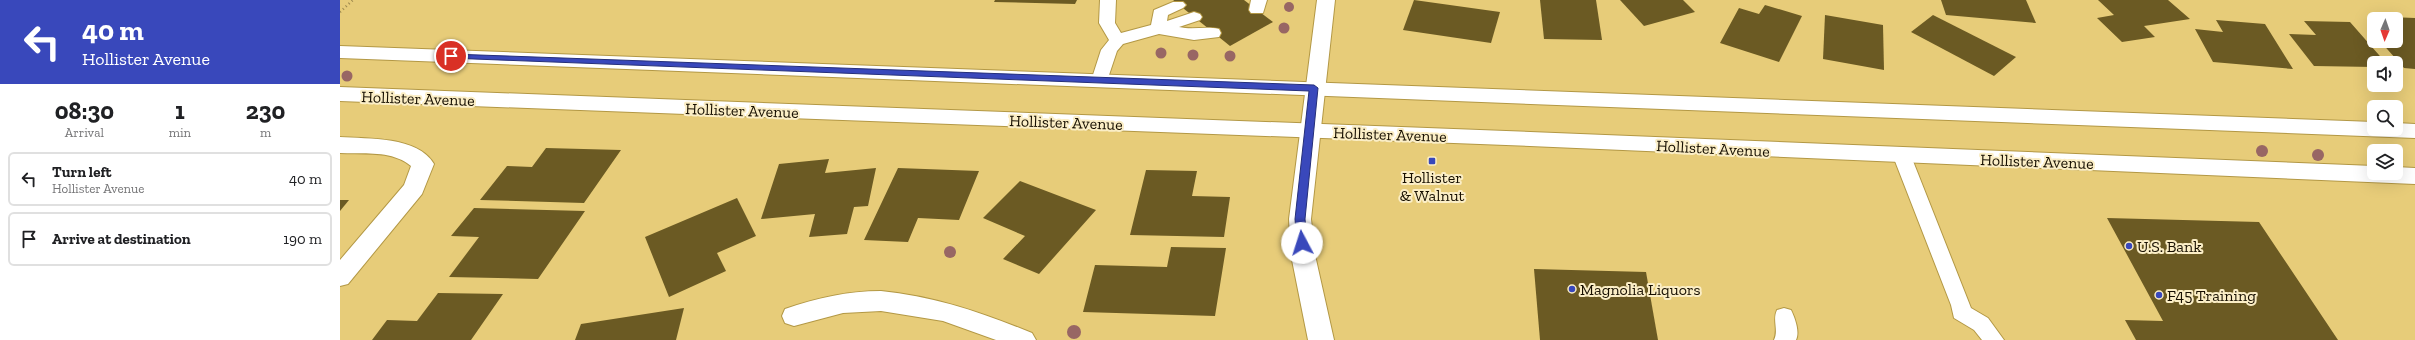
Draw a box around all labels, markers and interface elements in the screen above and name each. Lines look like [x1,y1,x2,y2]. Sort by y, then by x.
north arrow [2367,12,2403,48]
map controls [2367,12,2403,180]
text: 40 m [82,14,144,47]
icon: left [16,16,68,68]
pin [434,39,468,73]
icon: arrive [440,45,462,67]
text: Hollister Avenue [82,48,210,70]
button: sound [2367,56,2403,92]
street label: Hollister Avenue [361,87,475,110]
text: 08:30 [55,96,114,125]
text: 1 [175,96,185,125]
text: 230 [246,96,285,125]
street label: Hollister Avenue [685,99,799,122]
button: search [2367,100,2403,136]
street label: Hollister Avenue [1009,111,1123,134]
street label: Hollister Avenue [1333,123,1447,146]
text: Arrival [65,125,104,140]
text: min [169,125,191,140]
text: m [260,125,271,140]
street label: Hollister Avenue [1656,136,1770,161]
button: layers [2367,144,2403,180]
street label: Hollister Avenue [1980,150,2094,173]
marker: Hollister & Walnut [1427,156,1437,166]
text: Turn left [52,163,112,181]
icon: left [18,168,40,190]
place label: Hollister & Walnut [1399,168,1465,205]
text: 40 m [289,170,322,188]
text: Hollister Avenue [52,181,144,196]
position arrow [1281,222,1323,264]
icon: arrive [18,228,40,250]
text: Arrive at destination [52,230,191,248]
text: 190 m [283,230,322,248]
place label: U.S. Bank [2137,237,2202,256]
marker: U.S. Bank [2124,241,2134,251]
place label: Magnolia Liquors [1580,280,1701,299]
marker: Magnolia Liquors [1567,284,1577,294]
place label: F45 Training [2167,286,2256,305]
marker: F45 Training [2154,290,2164,300]

